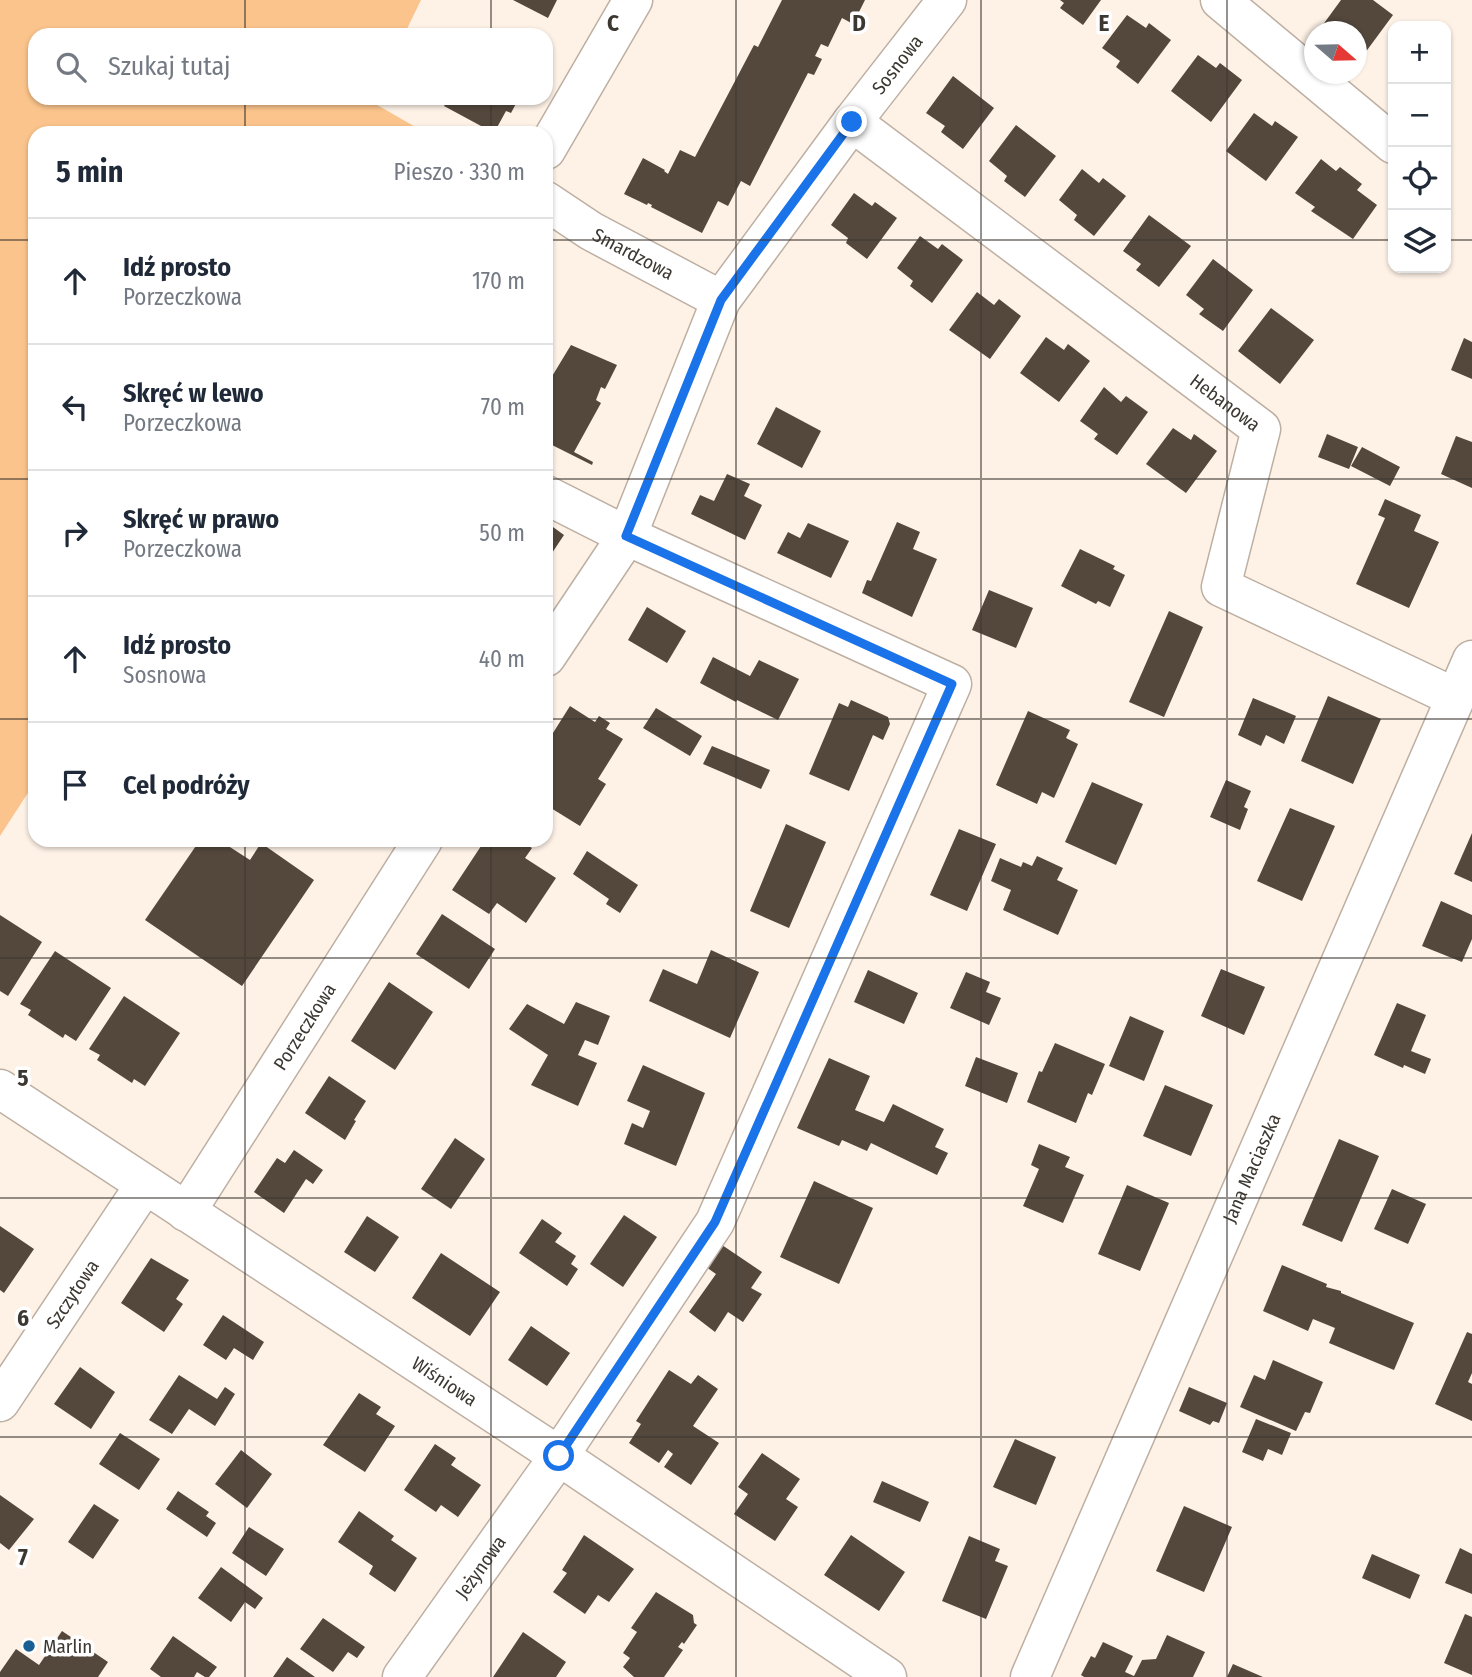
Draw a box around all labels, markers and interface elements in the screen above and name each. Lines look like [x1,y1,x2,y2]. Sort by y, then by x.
text: C [607,9,619,37]
text: D [852,9,866,37]
text: E [1099,9,1110,37]
north arrow [1304,21,1367,84]
map controls [1388,21,1451,273]
button: + [1388,21,1451,84]
search box [28,28,553,105]
street label: Sosnowa [867,30,927,99]
icon: search [52,48,90,86]
text: Szukaj tutaj [108,51,231,82]
button: − [1388,84,1451,147]
route end [836,106,867,137]
button: locate [1388,147,1451,210]
text: 5 min [56,154,123,190]
text: Pieszo · 330 m [393,158,525,186]
button: layers [1388,210,1451,273]
street label: Smardzowa [589,223,678,284]
text: Idź prosto [123,252,231,283]
icon: ahead [56,262,94,300]
text: 170 m [472,267,525,295]
text: Porzeczkowa [123,283,242,311]
street label: Hebanowa [1186,369,1265,436]
text: Skręć w lewo [123,378,264,409]
icon: left [56,388,94,426]
text: 70 m [481,393,525,421]
text: Porzeczkowa [123,409,242,437]
text: Skręć w prawo [123,504,279,535]
icon: right [56,514,94,552]
text: 50 m [479,519,525,547]
text: Porzeczkowa [123,535,242,563]
text: Idź prosto [123,630,231,661]
icon: ahead [56,640,94,678]
text: 40 m [479,645,525,673]
text: Sosnowa [123,661,207,689]
icon: arrive [56,766,94,804]
text: Cel podróży [123,770,250,801]
street label: Porzeczkowa [268,979,340,1074]
text: 5 [17,1064,29,1092]
street label: Jana Maciaszka [1217,1110,1285,1226]
street label: Szczytowa [41,1255,103,1333]
text: 6 [17,1304,29,1332]
street label: Wiśniowa [408,1351,482,1411]
route start [543,1440,574,1471]
street label: Jeżynowa [450,1531,510,1603]
text: 7 [18,1543,28,1571]
place label: Marlin [43,1635,92,1658]
marker: Marlin [21,1638,37,1654]

